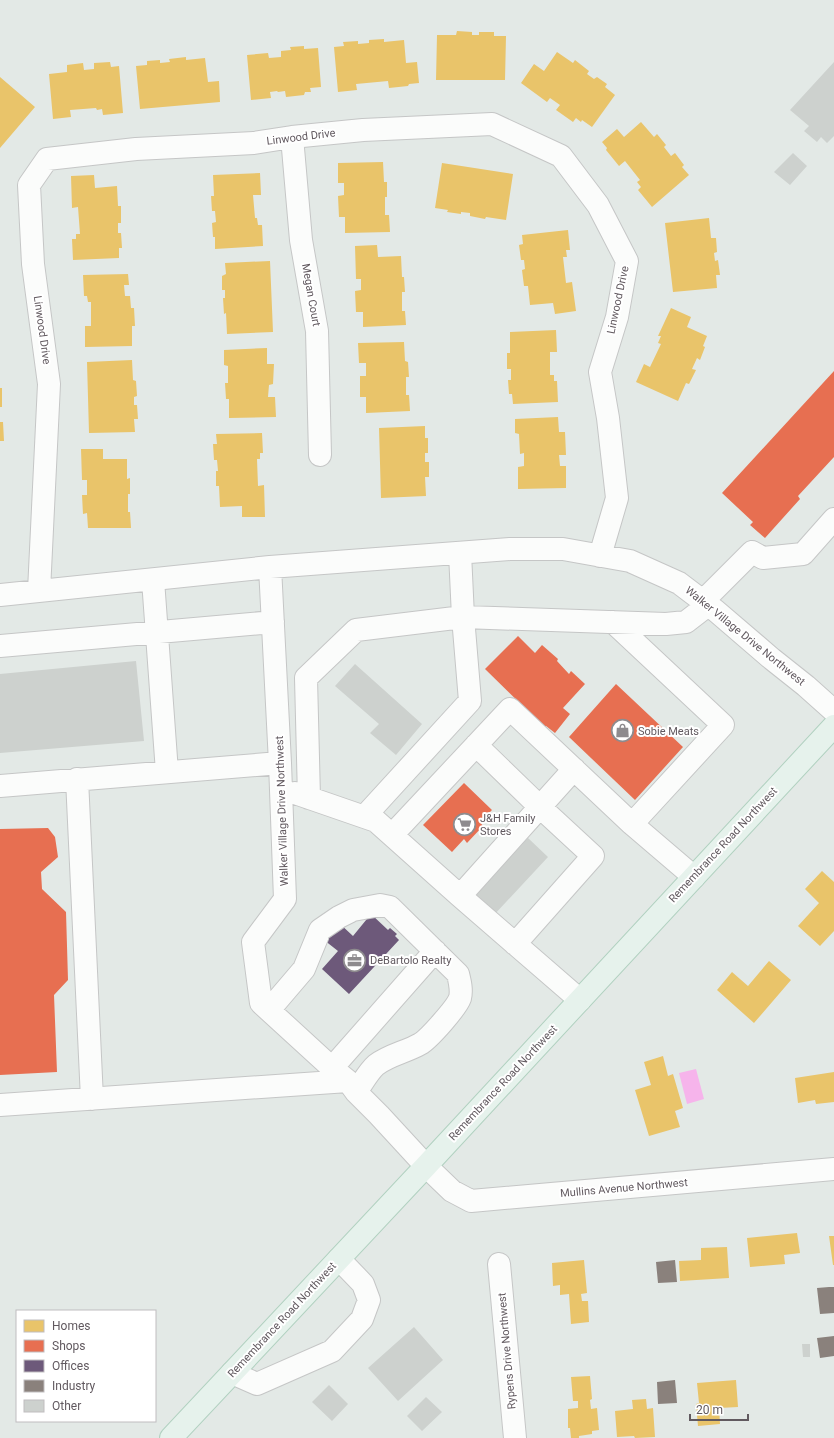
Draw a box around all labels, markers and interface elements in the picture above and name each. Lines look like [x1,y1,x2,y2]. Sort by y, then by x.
street label: Linwood Drive [266,126,336,148]
street label: Megan Court [299,263,323,328]
street label: Linwood Drive [604,265,632,335]
street label: Linwood Drive [31,295,53,365]
street label: Walker Village Drive Northwest [682,584,808,689]
shop icon: Sobie Meats [609,718,635,744]
place label: Sobie Meats [638,725,699,738]
street label: Walker Village Drive Northwest [273,735,291,886]
street label: Remembrance Road Northwest [666,784,780,905]
supermarket icon: J&H Family Stores [452,811,478,837]
place label: J&H Family Stores [480,812,536,838]
office icon: DeBartolo Realty [342,947,368,973]
place label: DeBartolo Realty [370,954,452,967]
street label: Remembrance Road Northwest [446,1022,560,1143]
street label: Mullins Avenue Northwest [560,1176,689,1200]
street label: Remembrance Road Northwest [225,1259,339,1380]
street label: Rypens Drive Northwest [495,1292,519,1410]
legend [16,1310,156,1422]
text: Homes [52,1319,90,1333]
text: Shops [52,1339,86,1353]
text: Offices [52,1359,89,1373]
text: Industry [52,1379,96,1393]
scale bar [690,1396,748,1422]
text: Other [52,1399,81,1413]
text: 20 m [696,1403,723,1417]

